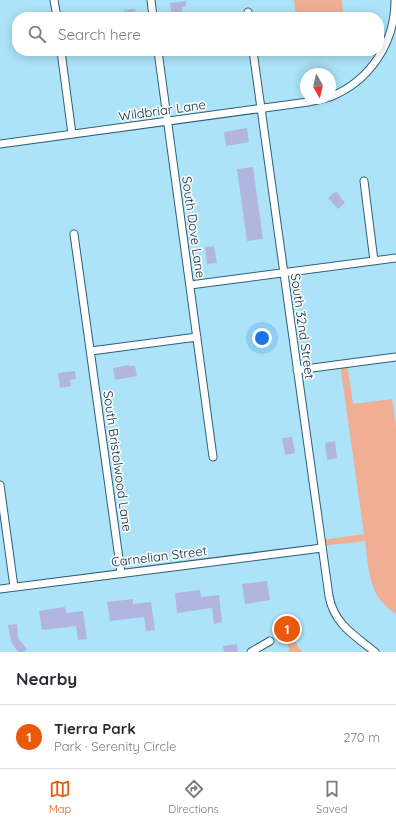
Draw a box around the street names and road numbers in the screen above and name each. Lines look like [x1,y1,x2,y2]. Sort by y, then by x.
street label: Wildbriar Lane [117,96,207,124]
street label: South Dove Lane [179,175,209,279]
street label: South 32nd Street [288,272,318,380]
street label: South Bristolwood Lane [100,390,136,532]
street label: Carnelian Street [110,542,208,570]

